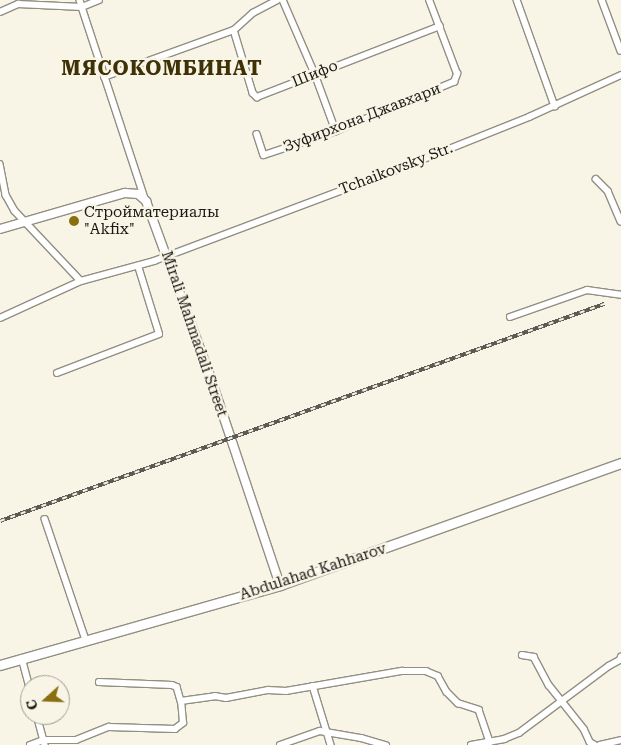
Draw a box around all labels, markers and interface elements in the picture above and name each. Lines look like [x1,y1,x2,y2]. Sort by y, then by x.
district label: МЯСОКОМБИНАТ [60,56,264,80]
street label: Шифо [290,57,340,91]
street label: Зуфирхона Джавхари [281,80,443,156]
street label: Tchaikovsky Str. [337,139,455,199]
place label: Стройматериалы "Akfix" [84,203,219,238]
marker: Стройматериалы "Akfix" [68,215,80,227]
street label: Mirali Mahmadali Street [157,249,231,419]
street label: Abdulahad Kahharov [237,540,389,604]
north arrow [20,675,70,725]
text: С [23,697,41,712]

